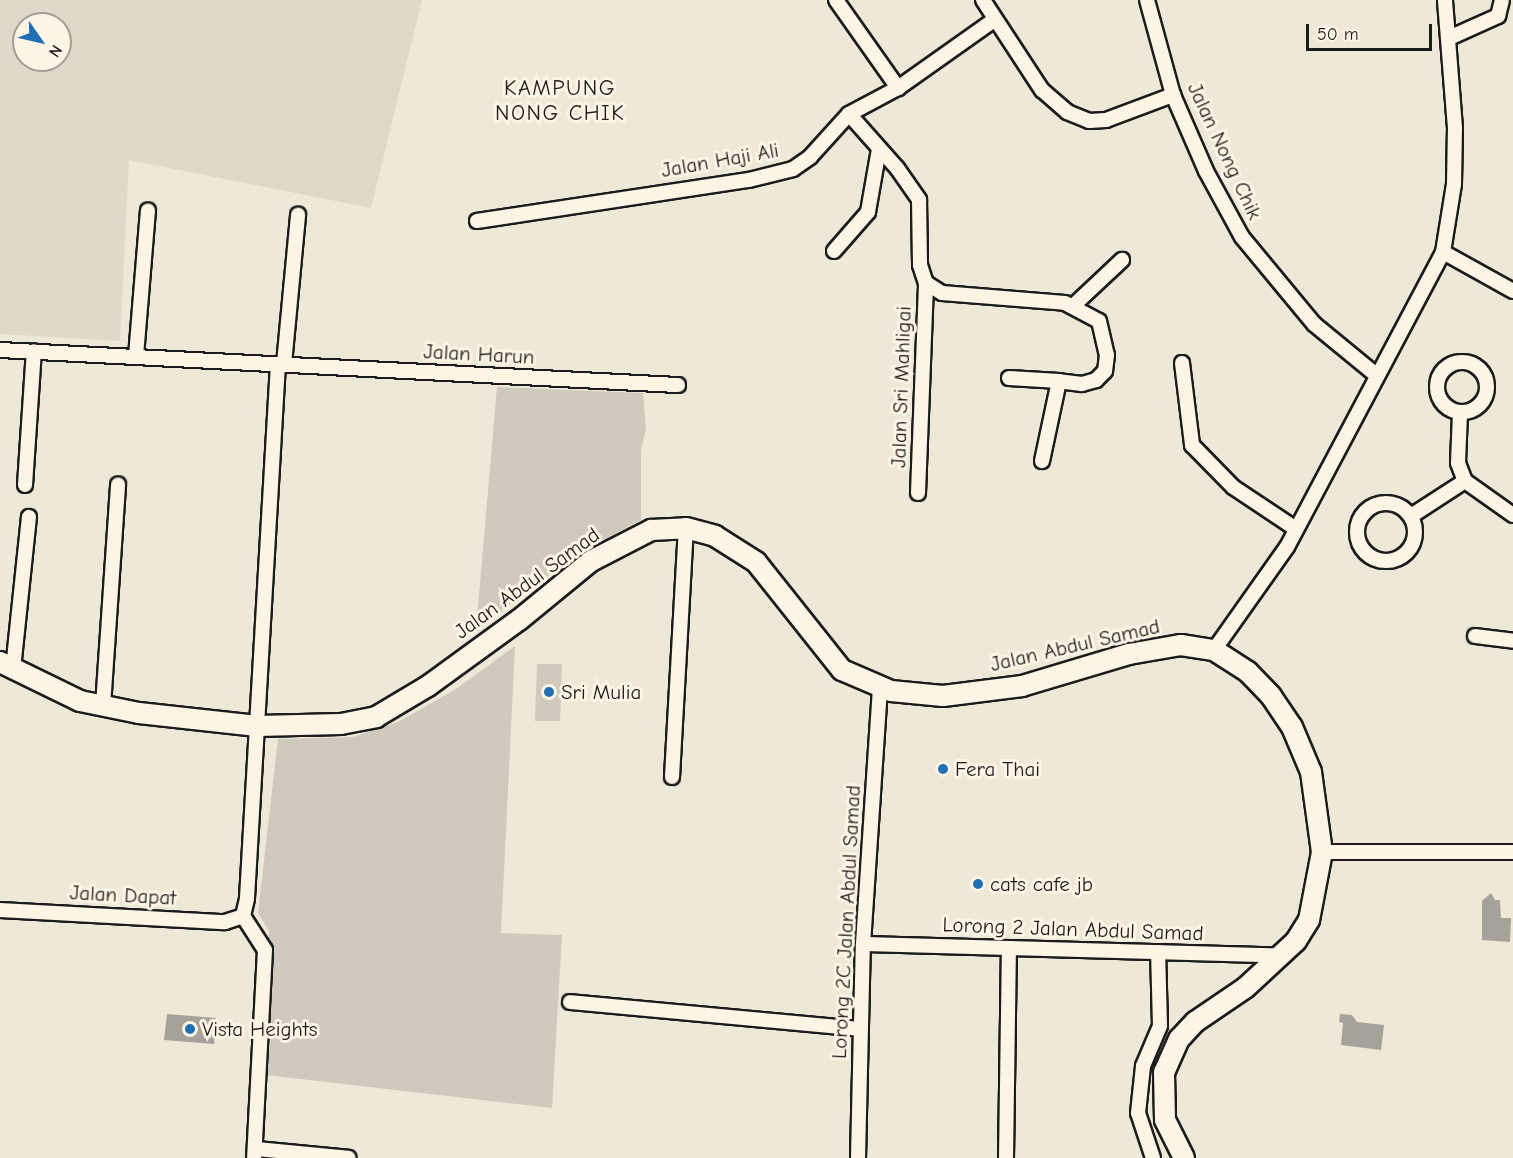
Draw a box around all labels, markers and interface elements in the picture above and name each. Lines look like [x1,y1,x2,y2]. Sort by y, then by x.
north arrow [12,12,72,72]
scale bar [1309,12,1435,50]
text: 50 m [1317,24,1359,45]
text: N [45,42,66,60]
district label: KAMPUNG NONG CHIK [495,75,625,126]
street label: Jalan Nong Chik [1182,78,1268,224]
street label: Jalan Haji Ali [659,137,781,183]
street label: Jalan Sri Mahligai [886,306,916,468]
street label: Jalan Harun [423,339,535,369]
street label: Jalan Abdul Samad [450,522,604,644]
street label: Jalan Abdul Samad [988,613,1162,677]
place label: Sri Mulia [561,679,641,705]
marker: Sri Mulia [542,685,556,699]
place label: Fera Thai [955,756,1040,782]
marker: Fera Thai [936,762,950,776]
street label: Lorong 2C Jalan Abdul Samad [826,784,866,1060]
place label: cats cafe jb [990,871,1093,897]
marker: cats cafe jb [971,877,985,891]
street label: Jalan Dapat [69,880,177,910]
street label: Lorong 2 Jalan Abdul Samad [942,912,1204,946]
place label: Vista Heights [202,1016,318,1042]
marker: Vista Heights [183,1022,197,1036]

